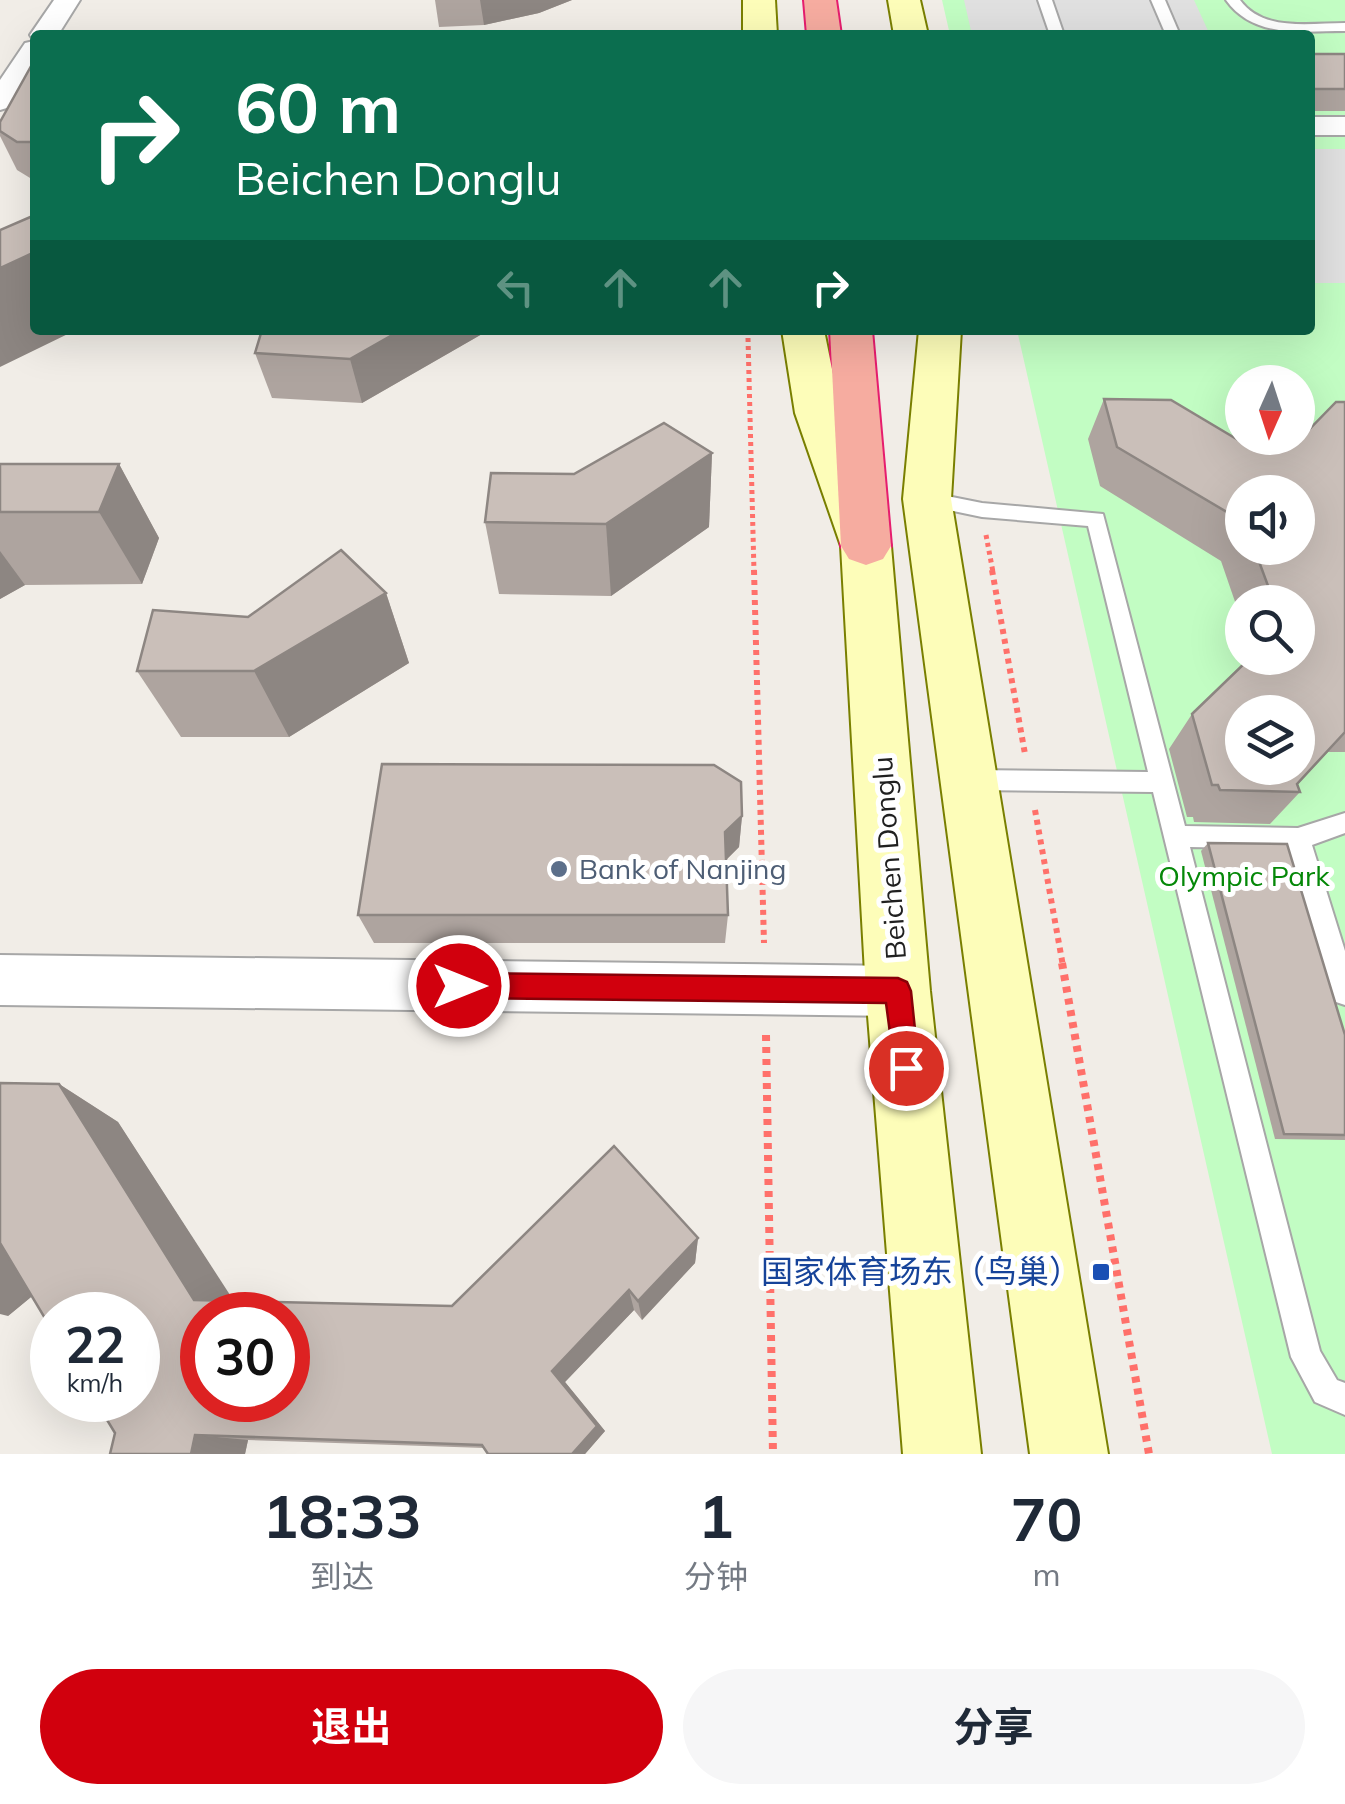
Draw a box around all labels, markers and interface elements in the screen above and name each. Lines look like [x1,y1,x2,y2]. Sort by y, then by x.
text: 60 m [235,63,401,151]
icon: right [70,70,200,200]
text: Beichen Donglu [235,150,562,206]
icon: left [488,260,543,315]
icon: ahead [593,260,648,315]
icon: ahead [698,260,753,315]
icon: right [803,260,858,315]
north arrow [1225,365,1315,455]
map controls [1225,365,1315,785]
button: sound [1225,475,1315,565]
button: search [1225,585,1315,675]
button: layers [1225,695,1315,785]
street label: Beichen Donglu [864,755,913,961]
place label: Bank of Nanjing [579,851,786,886]
marker: Bank of Nanjing [548,858,570,880]
park label: Olympic Park [1158,858,1330,893]
position arrow [407,934,511,1038]
pin [864,1026,949,1111]
icon: arrive [879,1041,934,1096]
place label: 国家体育场东（鸟巢） [761,1251,1081,1291]
marker: 国家体育场东（鸟巢） [1090,1261,1112,1283]
speed limit sign: 30 [180,1292,310,1422]
text: 22 [65,1313,125,1376]
text: km/h [67,1367,123,1398]
text: 18:33 [263,1478,421,1553]
text: 1 [698,1478,734,1553]
text: 70 [1010,1481,1082,1556]
text: m [1032,1554,1061,1594]
text: 到达 [310,1556,374,1596]
text: 分钟 [684,1556,748,1596]
button: 退出 [40,1669,663,1784]
button: 分享 [683,1669,1305,1784]

